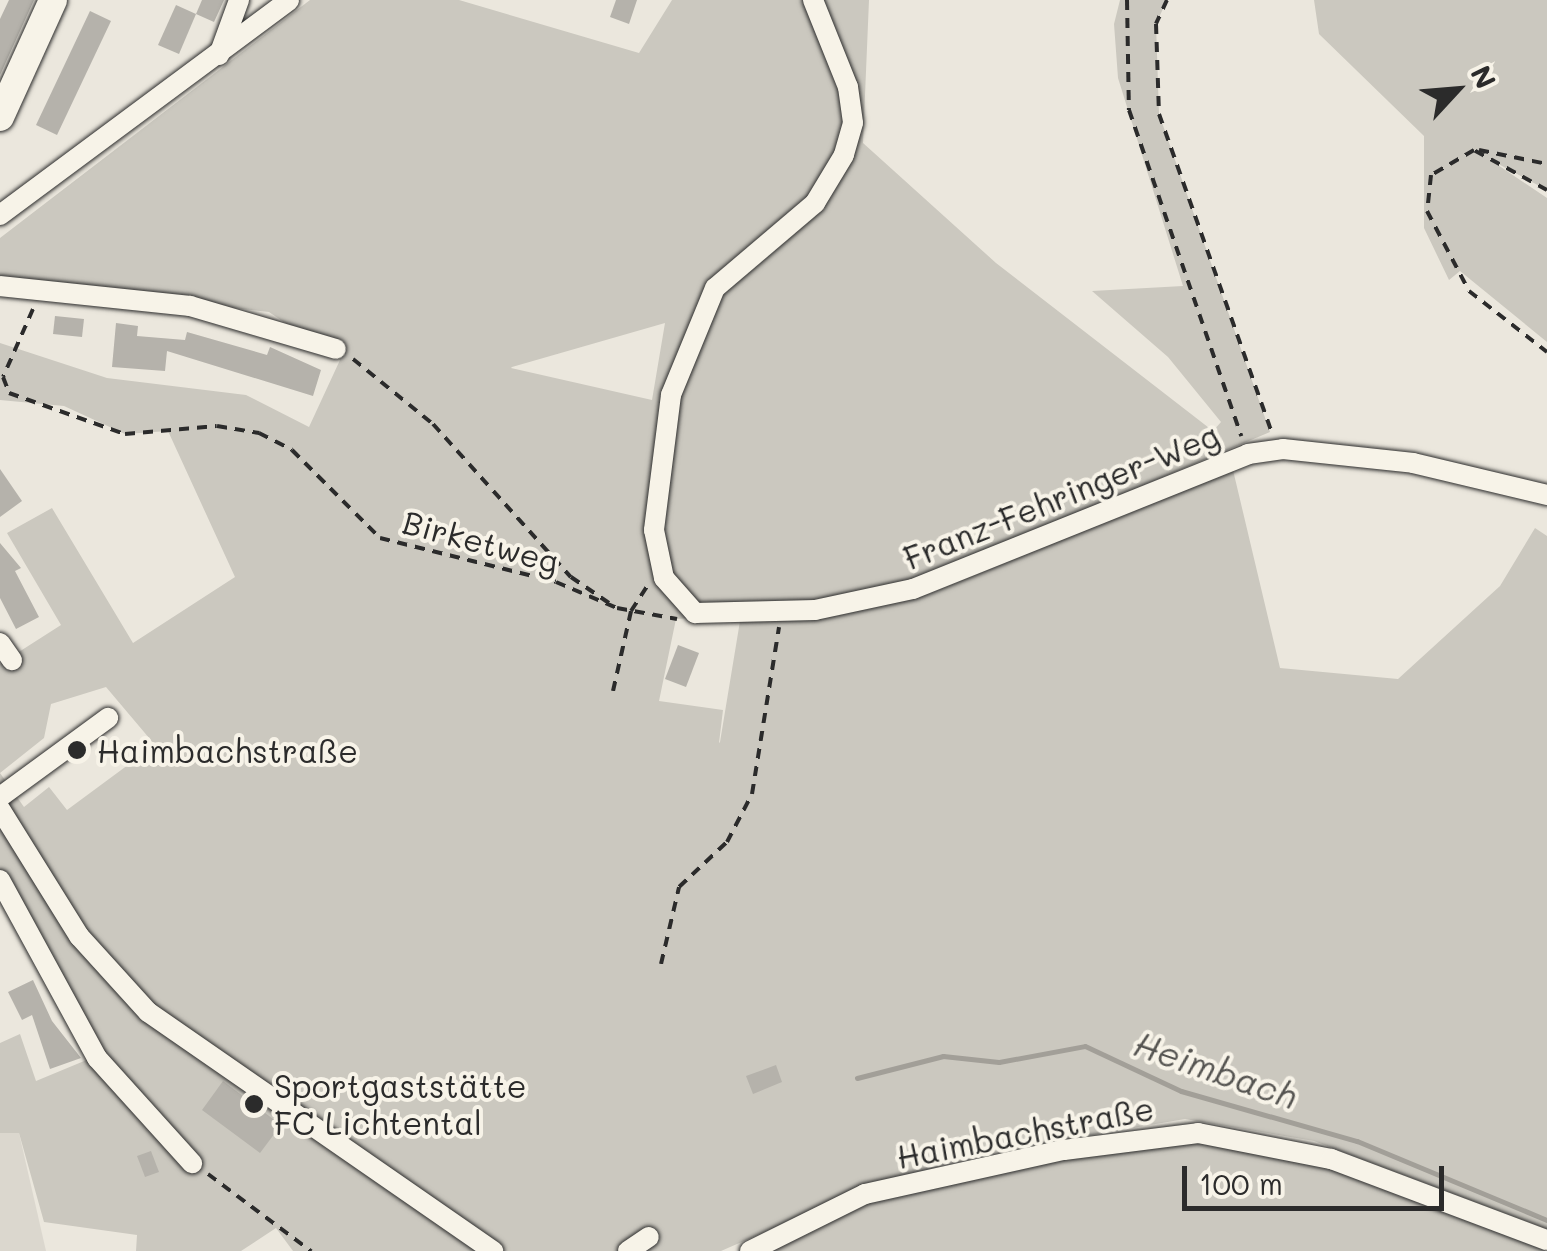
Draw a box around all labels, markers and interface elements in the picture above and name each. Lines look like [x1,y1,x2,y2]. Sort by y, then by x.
north arrow [1407,40,1507,140]
text: N [1463,59,1505,94]
street label: Franz-Fehringer-Weg [898,415,1224,577]
street label: Birketweg [399,502,563,580]
place label: Haimbachstraße [97,731,358,769]
marker: Haimbachstraße [66,739,88,761]
water label: Heimbach [1129,1022,1303,1116]
place label: Sportgaststätte FC Lichtental [274,1067,527,1142]
street label: Haimbachstraße [893,1088,1157,1176]
marker: Sportgaststätte FC Lichtental [243,1093,265,1115]
scale bar [1187,1146,1450,1208]
text: 100 m [1199,1163,1283,1203]

